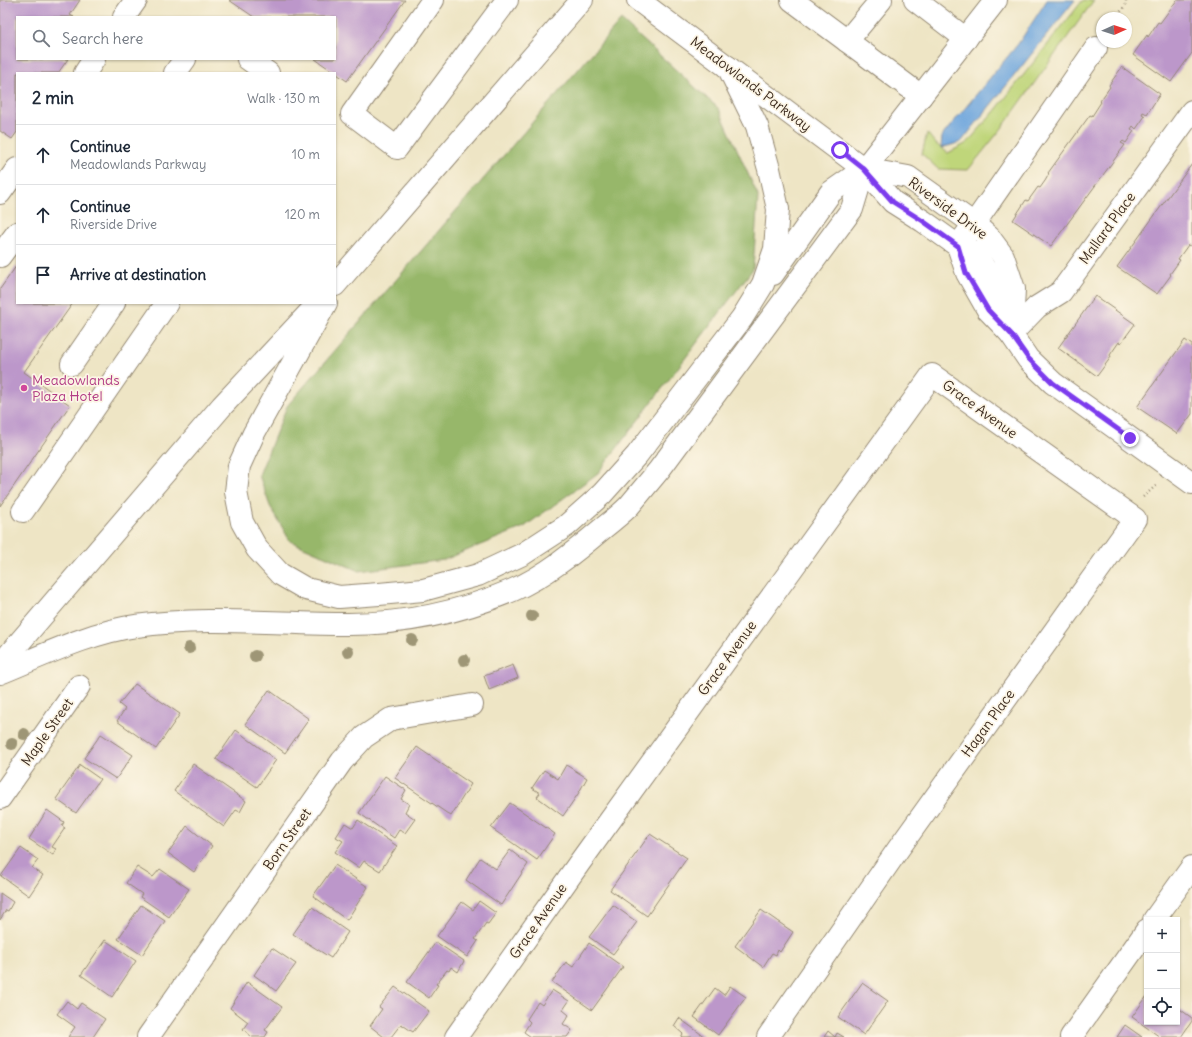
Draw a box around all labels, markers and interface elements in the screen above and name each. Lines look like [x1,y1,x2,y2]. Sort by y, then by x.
north arrow [1096,12,1132,48]
search box [16,16,336,60]
icon: search [30,27,52,49]
text: Search here [62,29,143,48]
street label: Meadowlands Parkway [687,33,815,135]
text: 2 min [32,87,74,109]
text: Walk · 130 m [247,90,320,107]
text: Continue [70,137,131,156]
route start [831,141,849,159]
icon: ahead [32,144,54,166]
text: 10 m [292,146,320,163]
text: Meadowlands Parkway [70,156,206,173]
street label: Riverside Drive [905,173,991,243]
street label: Mallard Place [1075,189,1139,267]
text: Continue [70,197,131,216]
icon: ahead [32,204,54,226]
text: 120 m [285,206,320,223]
text: Riverside Drive [70,216,157,233]
icon: arrive [32,264,54,286]
text: Arrive at destination [70,265,206,284]
place label: Meadowlands Plaza Hotel [32,371,120,405]
street label: Grace Avenue [939,376,1021,442]
marker: Meadowlands Plaza Hotel [19,383,29,393]
route end [1121,429,1139,447]
street label: Grace Avenue [694,617,760,699]
street label: Hagan Place [957,686,1019,760]
street label: Maple Street [17,694,77,769]
street label: Born Street [259,804,315,873]
street label: Grace Avenue [505,880,571,962]
map controls [1144,917,1180,1025]
button: + [1144,917,1180,953]
button: − [1144,953,1180,989]
button: locate [1144,989,1180,1025]

